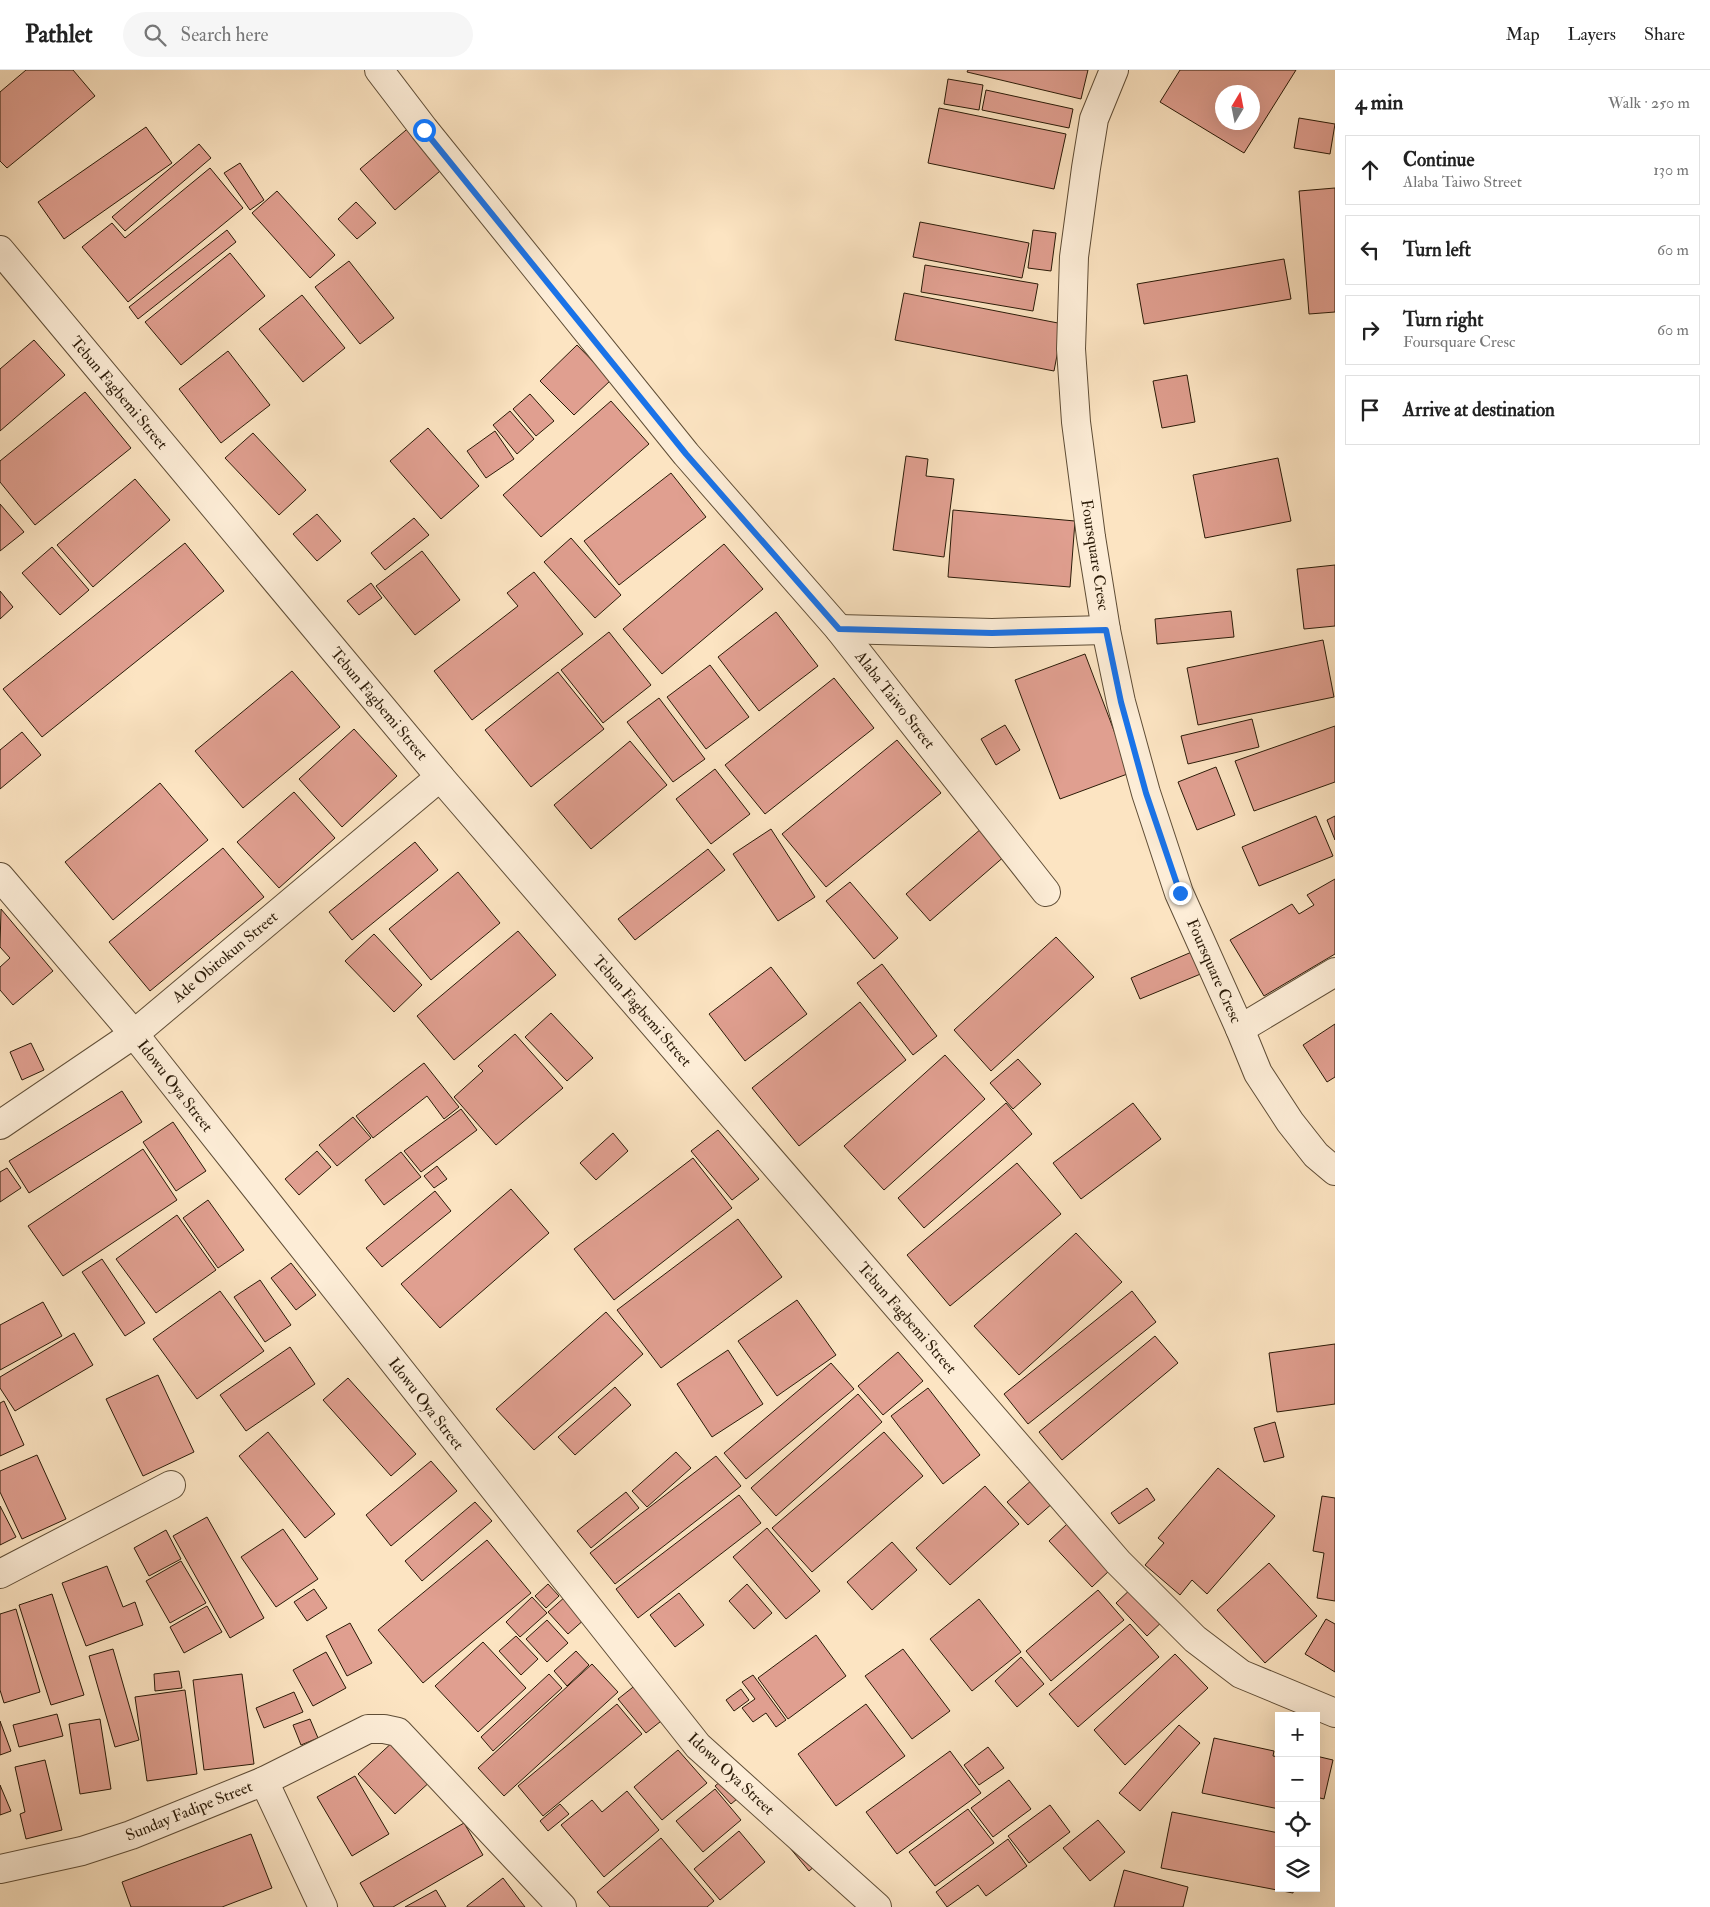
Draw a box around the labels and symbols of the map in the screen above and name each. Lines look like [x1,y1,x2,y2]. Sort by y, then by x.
north arrow [1215,85,1260,130]
route start [413,119,436,142]
street label: Tebun Fagbemi Street [66,332,172,454]
street label: Foursquare Cresc [1076,498,1114,613]
street label: Tebun Fagbemi Street [326,643,432,765]
street label: Alaba Taiwo Street [850,646,939,753]
route end [1169,882,1192,905]
street label: Ade Obitokun Street [167,907,282,1008]
street label: Foursquare Cresc [1182,916,1246,1027]
street label: Tebun Fagbemi Street [588,951,696,1071]
street label: Idowu Oya Street [133,1036,217,1136]
street label: Tebun Fagbemi Street [853,1258,961,1378]
street label: Idowu Oya Street [384,1354,468,1454]
street label: Idowu Oya Street [683,1729,779,1819]
street label: Sunday Fadipe Street [123,1776,256,1846]

